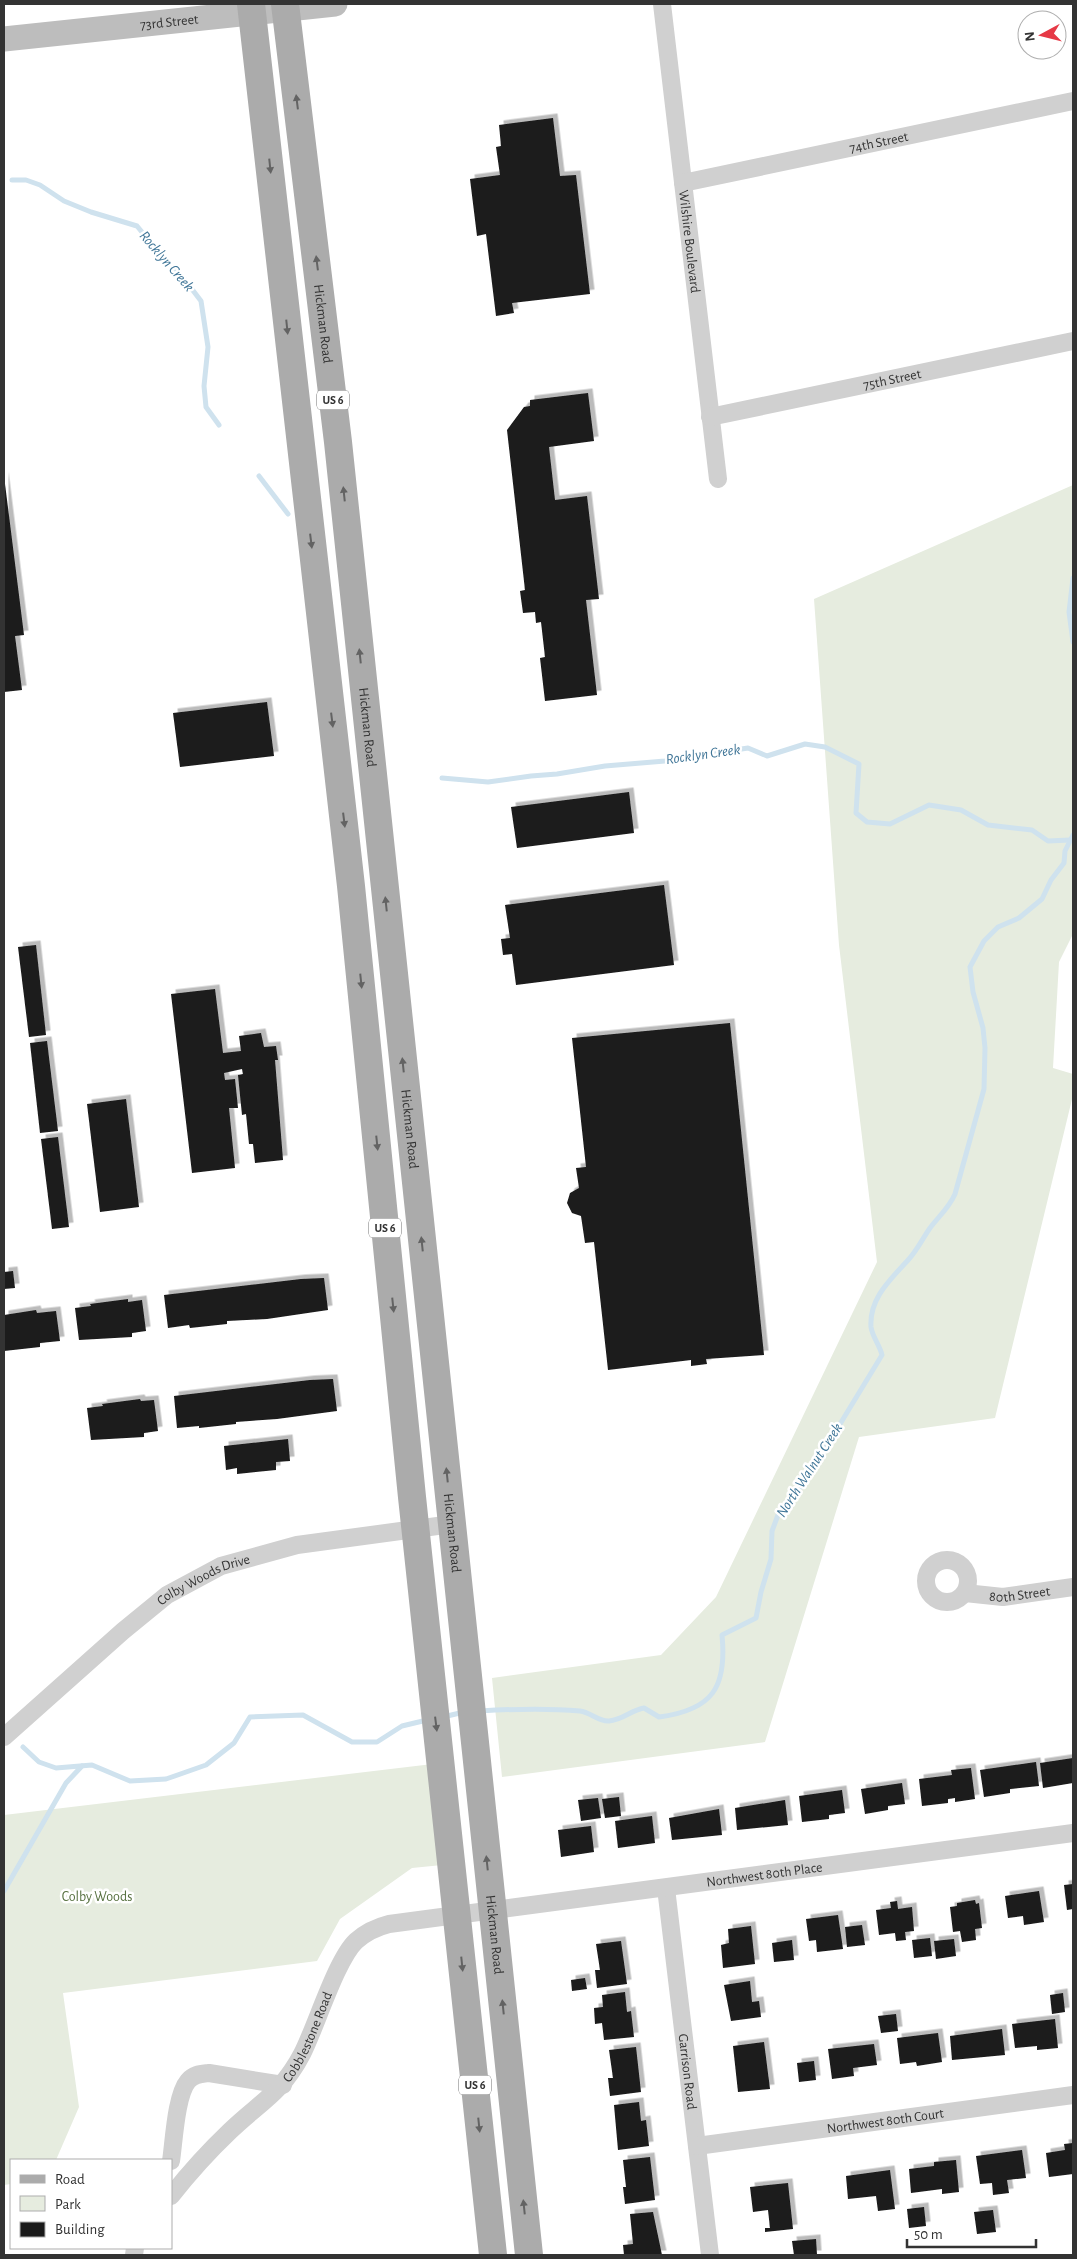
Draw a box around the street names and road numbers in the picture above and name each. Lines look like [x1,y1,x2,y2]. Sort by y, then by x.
street label: 73rd Street [139,12,200,33]
street label: 74th Street [848,130,910,156]
street label: Wilshire Boulevard [676,189,702,294]
street label: Hickman Road [311,283,334,364]
street label: 75th Street [862,367,923,393]
road number: US 6 [317,390,349,410]
street label: Hickman Road [356,687,378,768]
street label: Hickman Road [398,1089,421,1169]
road number: US 6 [369,1218,401,1238]
street label: Hickman Road [441,1493,463,1573]
street label: Colby Woods Drive [154,1552,252,1608]
street label: 80th Street [988,1584,1052,1605]
street label: Northwest 80th Place [706,1860,823,1890]
street label: Hickman Road [483,1894,505,1975]
street label: Cobblestone Road [280,1990,335,2085]
street label: Garrison Road [676,2033,699,2111]
road number: US 6 [459,2076,491,2094]
street label: Northwest 80th Court [826,2107,945,2136]

